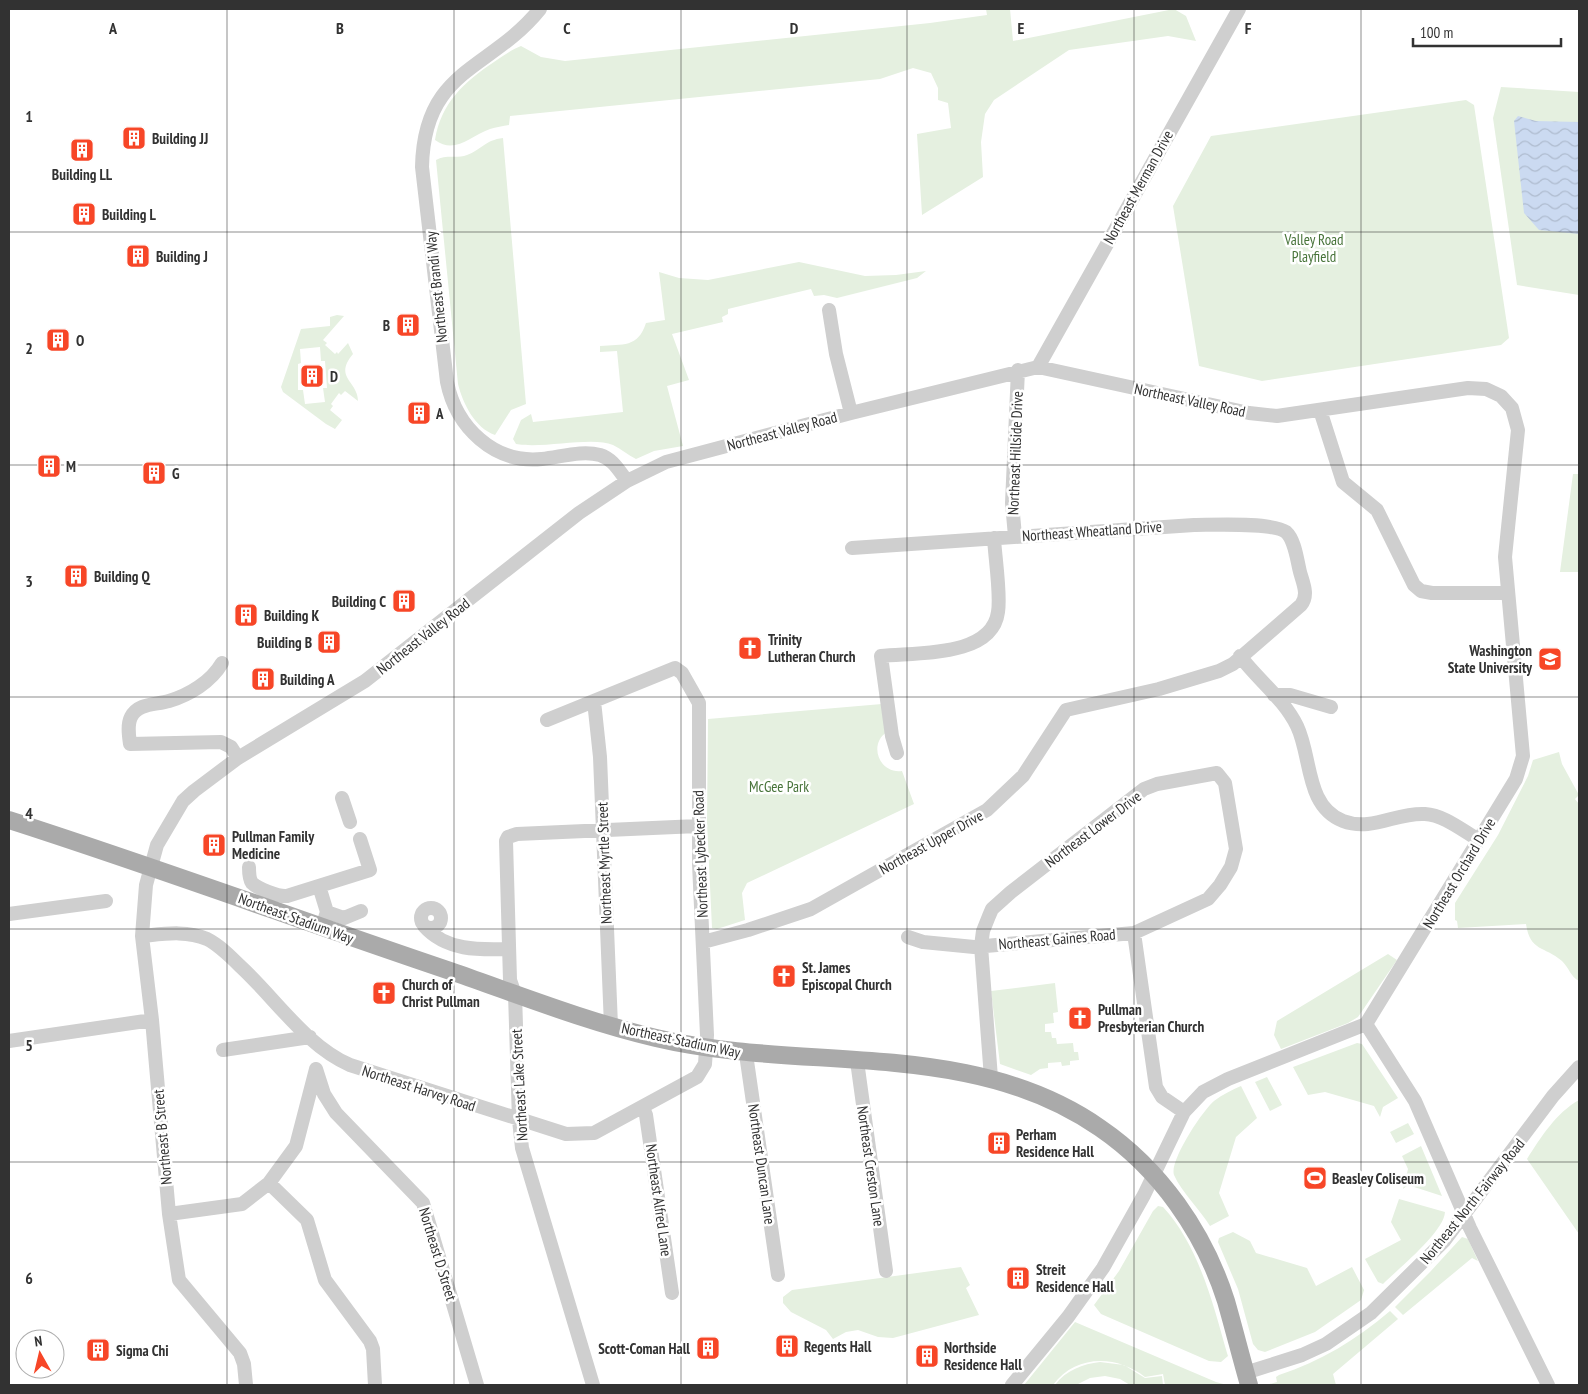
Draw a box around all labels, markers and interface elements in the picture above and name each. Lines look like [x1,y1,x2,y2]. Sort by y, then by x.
scale bar [1413,15,1560,47]
text: A [108,18,118,38]
text: B [336,18,344,38]
text: C [563,18,571,38]
text: D [790,18,799,38]
text: E [1018,18,1025,38]
text: F [1245,18,1252,38]
text: 100 m [1420,23,1453,42]
text: 1 [25,106,33,126]
building icon: Building JJ [121,125,147,151]
street label: Northeast Merman Drive [1099,127,1177,247]
place label: Building JJ [152,129,208,148]
building icon: Building LL [69,137,95,163]
place label: Building LL [52,165,113,184]
building icon: Building L [71,201,97,227]
place label: Building L [102,205,157,224]
street label: Northeast Brandi Way [421,230,451,344]
park label: Valley Road Playfield [1283,230,1344,266]
building icon: Building J [125,243,151,269]
place label: Building J [156,247,208,266]
building icon: B [395,312,421,338]
place label: B [383,316,390,335]
building icon: O [45,327,71,353]
place label: O [76,331,84,350]
text: 2 [25,338,33,358]
building icon: D [299,363,325,389]
place label: D [330,367,338,386]
street label: Northeast Valley Road [1133,379,1247,421]
street label: Northeast Hillside Drive [1003,391,1027,515]
building icon: A [406,400,432,426]
place label: A [435,404,444,423]
street label: Northeast Valley Road [725,407,839,455]
building icon: M [36,453,62,479]
place label: M [66,457,76,476]
building icon: G [141,460,167,486]
place label: G [172,464,180,483]
street label: Northeast Wheatland Drive [1021,517,1163,545]
building icon: Building Q [63,563,89,589]
place label: Building Q [94,567,150,586]
text: 3 [25,571,33,591]
building icon: Building C [391,588,417,614]
place label: Building C [332,592,386,611]
street label: Northeast Valley Road [373,594,473,678]
building icon: Building K [233,602,259,628]
place label: Building K [264,606,320,625]
building icon: Building B [316,629,342,655]
place label: Trinity Lutheran Church [768,630,856,666]
place label: Building B [257,633,312,652]
church icon: Trinity Lutheran Church [737,635,763,661]
place label: Washington State University [1448,641,1533,677]
school or university icon: Washington State University [1537,646,1563,672]
building icon: Building A [250,666,276,692]
place label: Building A [280,670,335,689]
park label: McGee Park [749,777,809,796]
street label: Northeast Lower Drive [1041,787,1145,871]
street label: Northeast Lybecker Road [688,790,712,918]
street label: Northeast Myrtle Street [592,802,616,924]
text: 4 [25,803,33,823]
street label: Northeast Upper Drive [876,806,986,878]
street label: Northeast Orchard Drive [1418,814,1500,932]
place label: Pullman Family Medicine [232,827,315,863]
building icon: Pullman Family Medicine [201,832,227,858]
street label: Northeast Stadium Way [236,888,356,948]
street label: Northeast Gaines Road [998,924,1116,954]
place label: St. James Episcopal Church [802,958,892,994]
church icon: St. James Episcopal Church [771,963,797,989]
place label: Church of Christ Pullman [402,975,480,1011]
church icon: Church of Christ Pullman [371,980,397,1006]
place label: Pullman Presbyterian Church [1098,1000,1204,1036]
church icon: Pullman Presbyterian Church [1067,1005,1093,1031]
street label: Northeast Stadium Way [620,1018,743,1062]
street label: Northeast Lake Street [507,1028,531,1142]
text: 5 [25,1035,33,1055]
street label: Northeast Harvey Road [360,1061,478,1115]
street label: Northeast B Street [148,1089,176,1185]
street label: Northeast Duncan Lane [744,1103,780,1225]
street label: Northeast Creston Lane [853,1105,889,1227]
place label: Perham Residence Hall [1016,1125,1094,1161]
building icon: Perham Residence Hall [986,1130,1012,1156]
street label: Northeast North Fairway Road [1416,1135,1528,1267]
street label: Northeast Alfred Lane [642,1143,676,1257]
sports icon: Beasley Coliseum [1302,1165,1328,1191]
place label: Beasley Coliseum [1332,1169,1424,1188]
street label: Northeast D Street [415,1205,461,1303]
place label: Streit Residence Hall [1036,1260,1114,1296]
building icon: Streit Residence Hall [1005,1265,1031,1291]
text: 6 [25,1268,33,1288]
north arrow [15,1329,65,1379]
text: N [33,1332,43,1351]
building icon: Regents Hall [774,1333,800,1359]
building icon: Scott-Coman Hall [695,1335,721,1361]
building icon: Sigma Chi [85,1337,111,1363]
place label: Regents Hall [804,1337,872,1356]
place label: Northside Residence Hall [944,1338,1022,1374]
place label: Scott-Coman Hall [598,1339,690,1358]
place label: Sigma Chi [116,1341,169,1360]
building icon: Northside Residence Hall [914,1343,940,1369]

